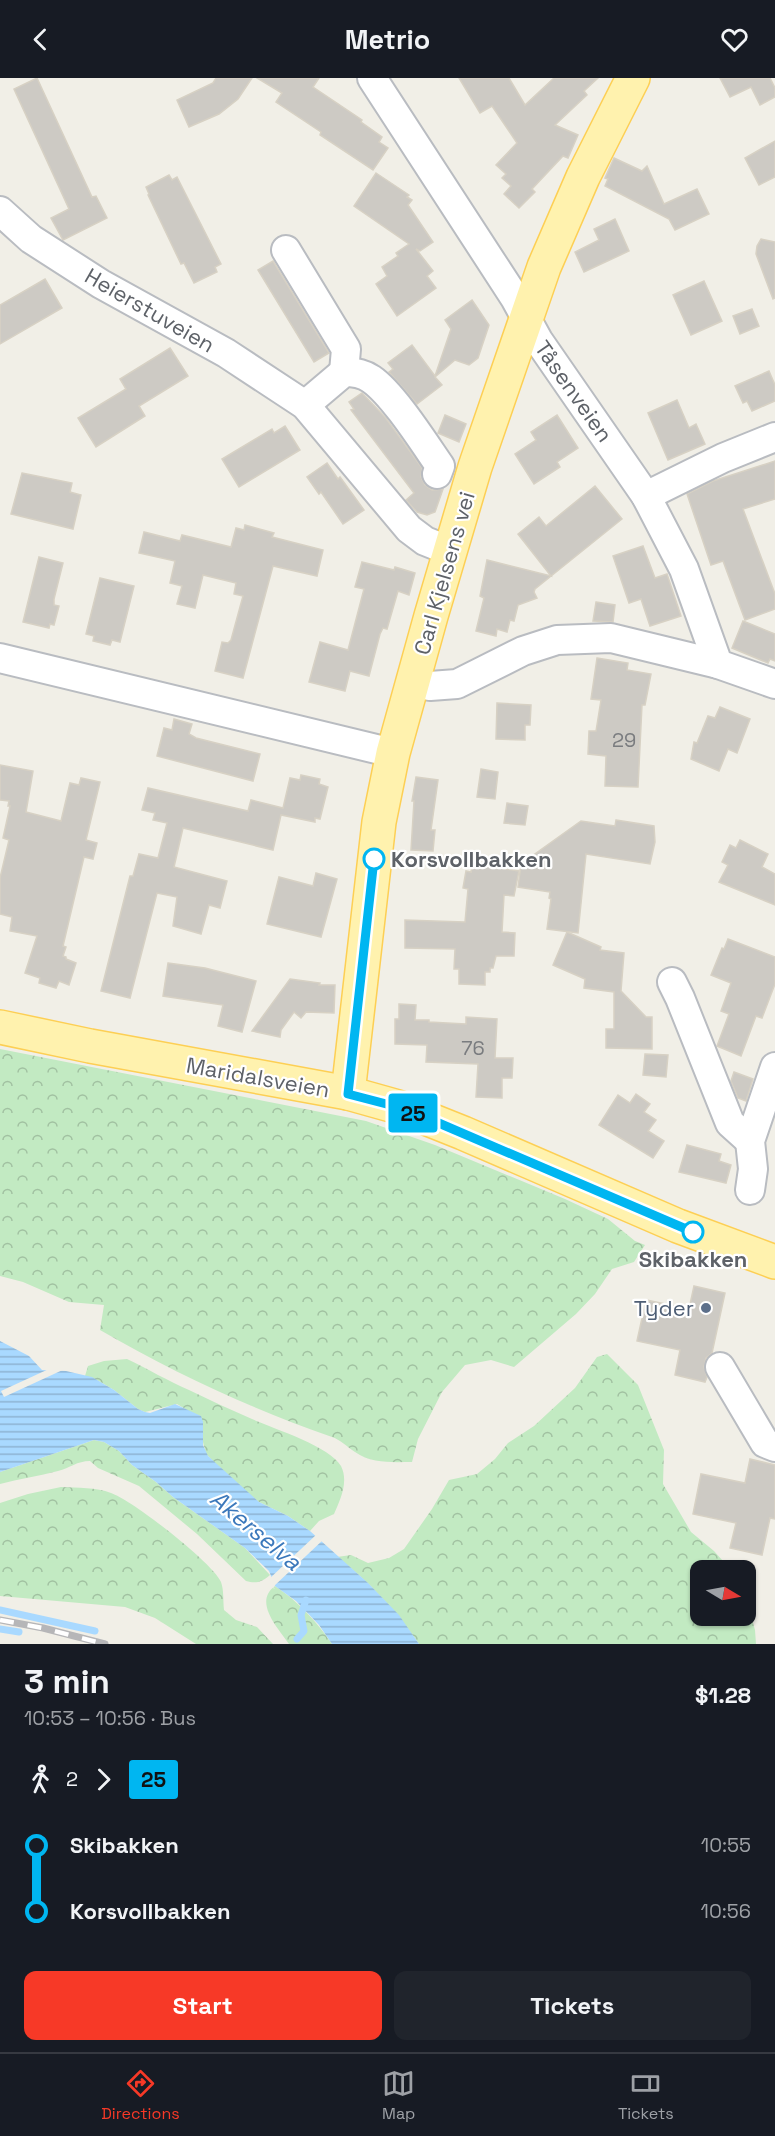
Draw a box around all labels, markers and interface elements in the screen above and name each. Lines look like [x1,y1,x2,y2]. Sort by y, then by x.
text: Metrio [345,22,430,57]
icon: back [24,23,57,56]
icon: heart [718,23,751,56]
street label: Heierstuveien [80,262,220,358]
street label: Tåsenveien [529,335,619,447]
street label: Carl Kjelsens vei [407,488,481,658]
house number: 29 [612,727,636,753]
place label: Korsvollbakken [391,845,552,873]
marker: Korsvollbakken [363,848,385,870]
house number: 76 [461,1035,485,1061]
street label: Maridalsveien [184,1051,332,1103]
line badge: 25 [386,1094,440,1132]
text: 25 [400,1100,426,1127]
marker: Skibakken [682,1221,704,1243]
place label: Skibakken [639,1245,747,1273]
place label: Tyder [634,1294,694,1322]
marker: Tyder [699,1301,713,1315]
water label: Akerselva [204,1483,308,1577]
north arrow [690,1560,756,1626]
map controls [690,1560,756,1626]
text: 3 min [24,1661,110,1703]
text: $1.28 [695,1681,751,1709]
text: 10:53 – 10:56 · Bus [24,1705,196,1731]
icon: walk [24,1763,57,1796]
icon: forward [87,1763,120,1796]
text: 2 [66,1766,78,1792]
text: 25 [141,1766,166,1793]
text: Skibakken [70,1831,179,1859]
text: 10:55 [701,1832,751,1858]
text: Korsvollbakken [70,1897,231,1925]
text: 10:56 [701,1898,751,1924]
button: Start [24,1971,382,2040]
button: Tickets [394,1971,751,2040]
tab: Directions [101,2067,180,2124]
tab: Map [382,2067,415,2124]
tab: Tickets [618,2067,674,2124]

